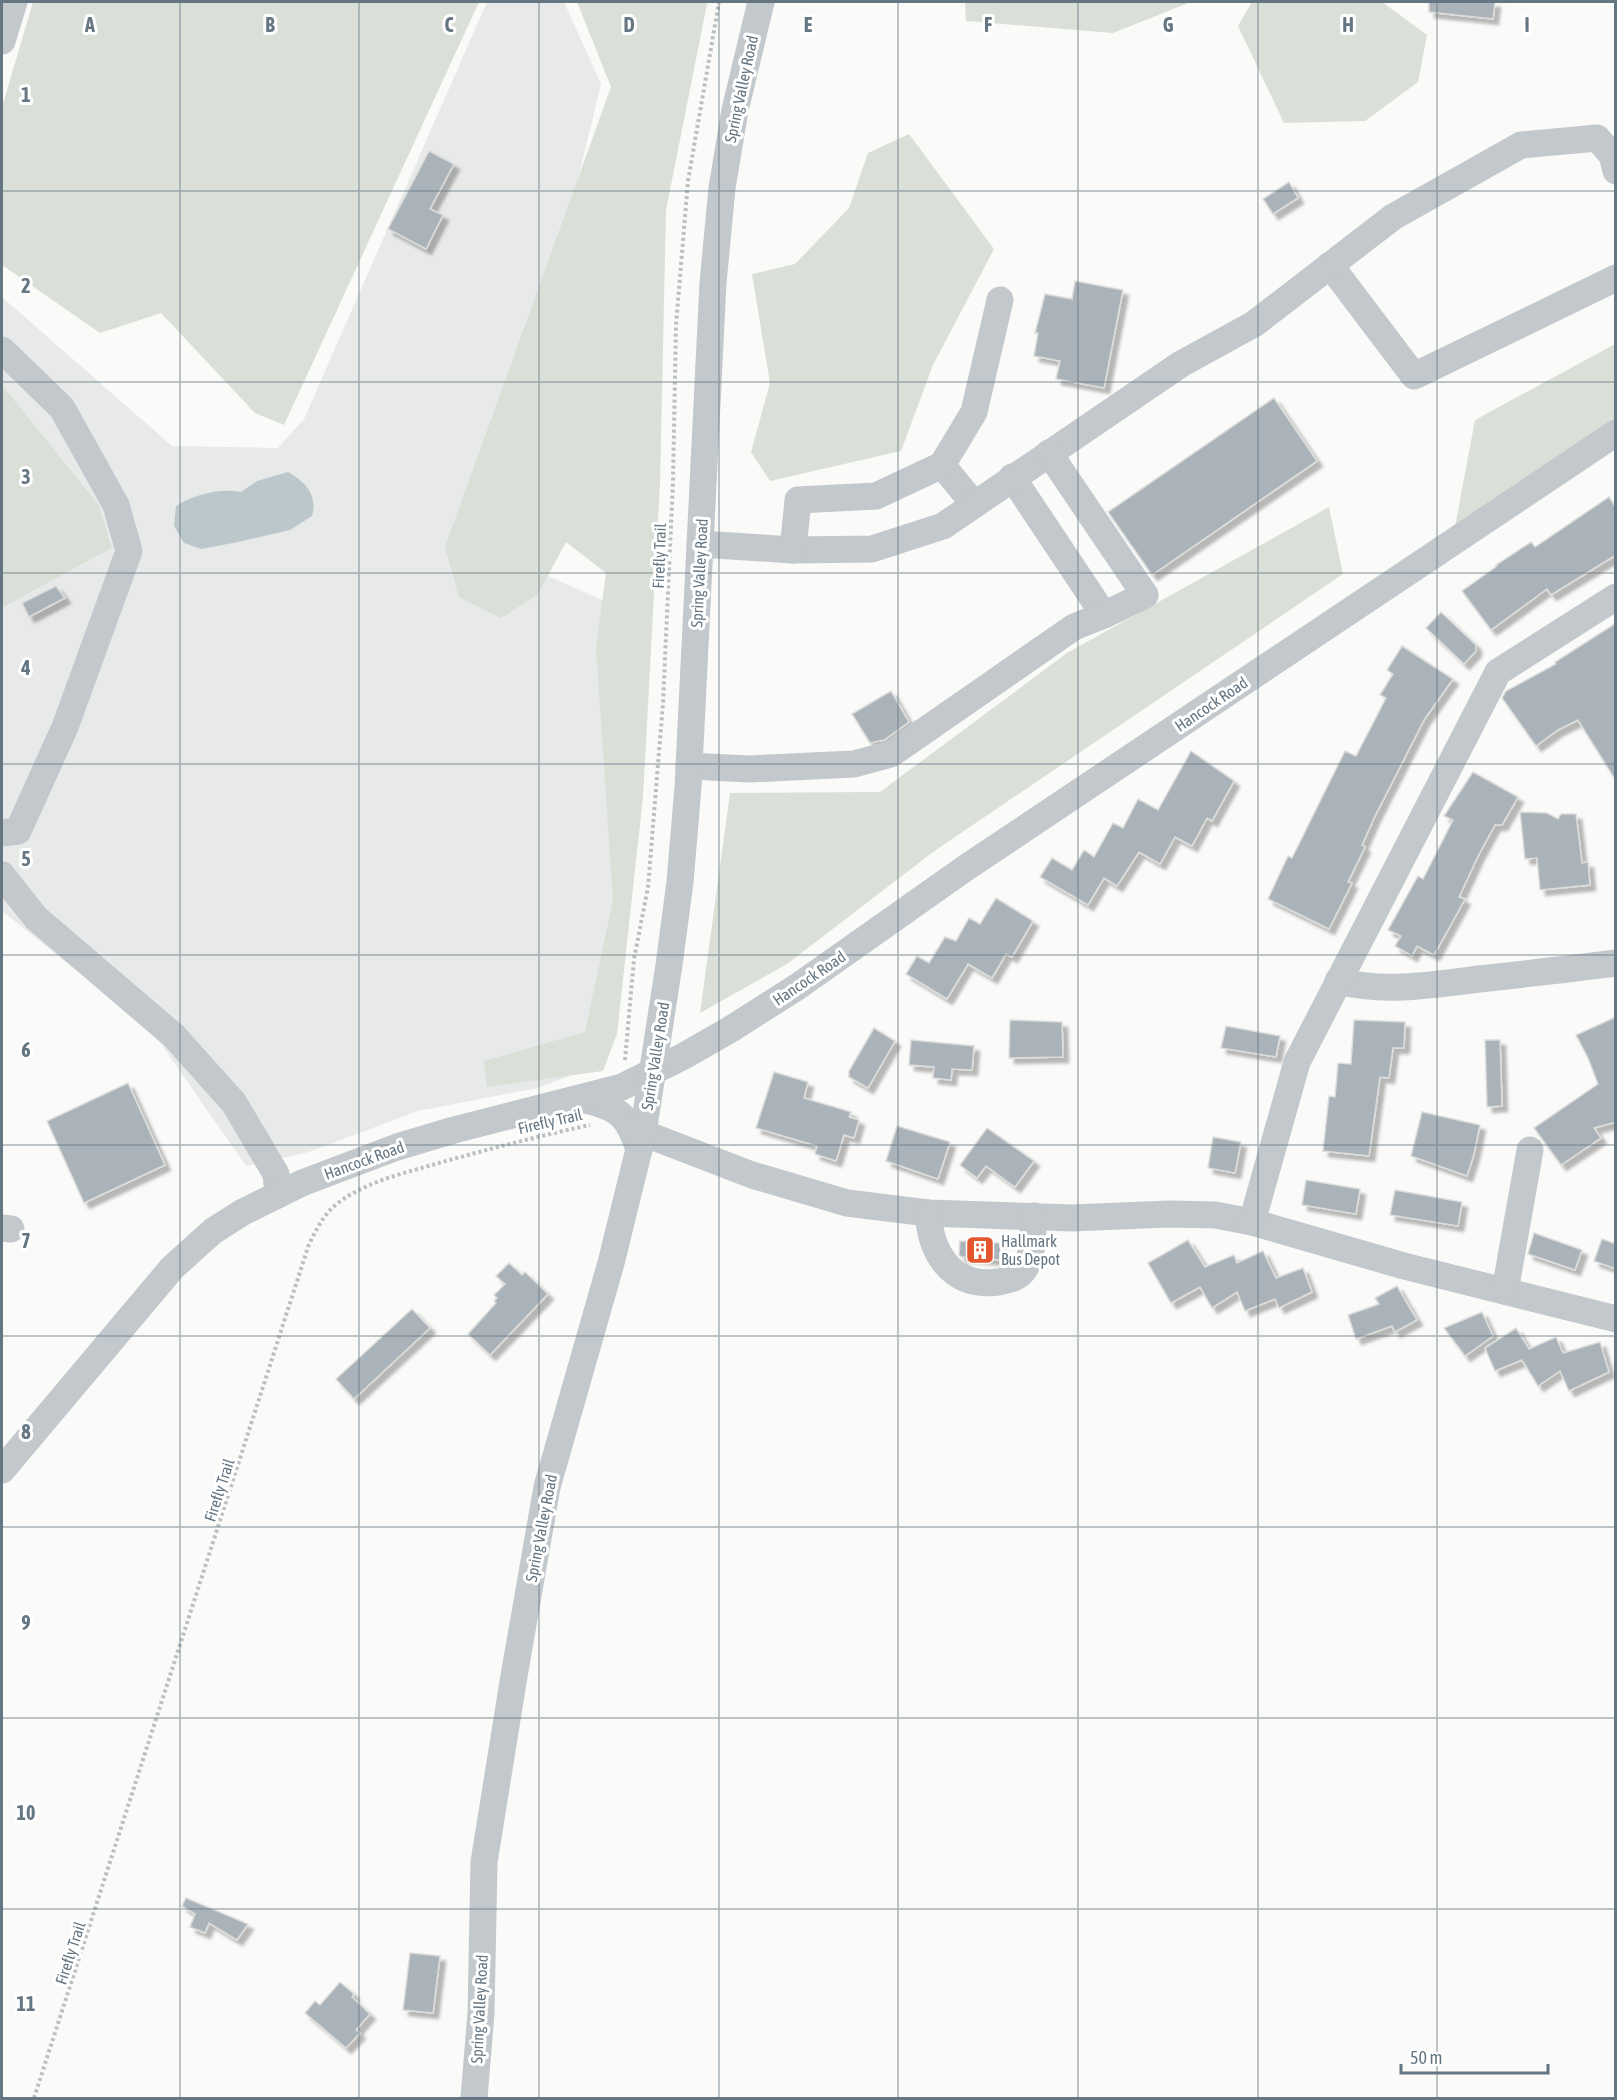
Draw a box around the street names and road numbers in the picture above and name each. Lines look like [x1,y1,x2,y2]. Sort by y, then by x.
street label: Spring Valley Road [721,34,762,144]
street label: Spring Valley Road [687,518,712,628]
street label: Firefly Trail [649,522,670,589]
street label: Hancock Road [1171,673,1251,735]
street label: Hancock Road [769,947,849,1009]
street label: Spring Valley Road [638,1001,673,1111]
street label: Firefly Trail [516,1105,585,1138]
street label: Hancock Road [322,1137,406,1183]
street label: Firefly Trail [200,1455,239,1524]
street label: Spring Valley Road [522,1473,561,1583]
street label: Firefly Trail [51,1918,90,1987]
street label: Spring Valley Road [467,1954,492,2064]

